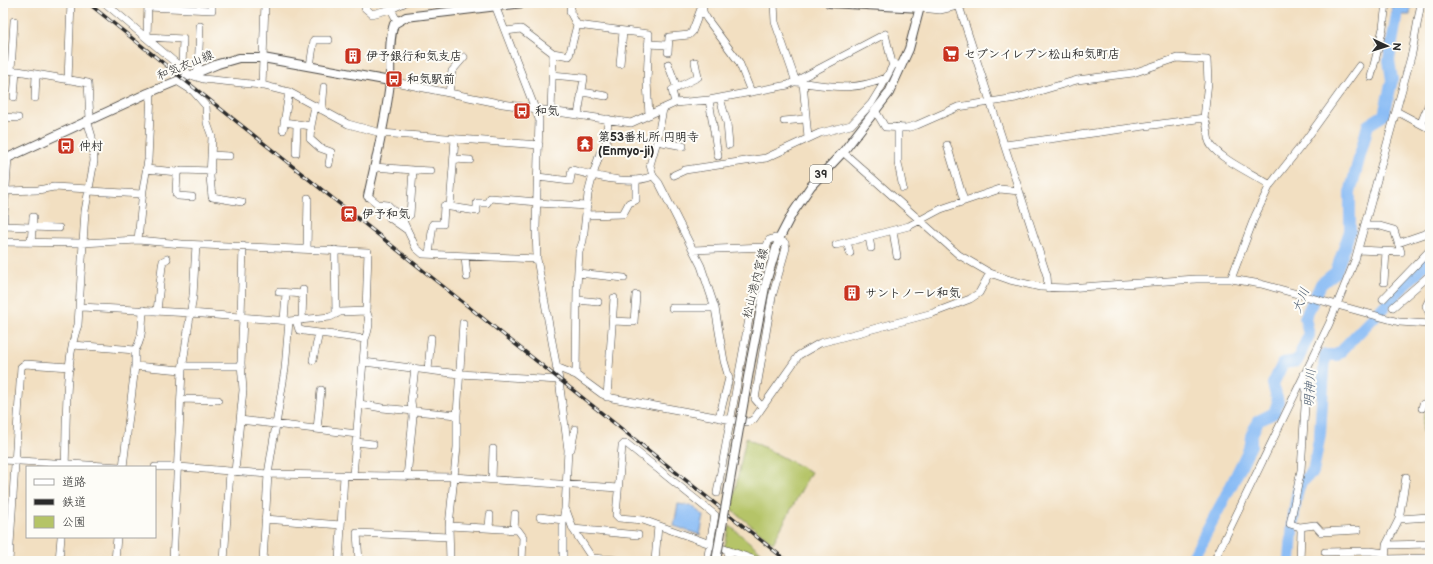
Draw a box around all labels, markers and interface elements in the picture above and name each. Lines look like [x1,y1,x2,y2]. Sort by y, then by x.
north arrow [1367,26,1407,66]
text: N [1390,42,1403,51]
supermarket icon: セブンイレブン松山和気町店 [941,44,961,64]
building icon: 伊予銀行和気支店 [343,46,363,66]
street label: 和気衣山線 [155,47,216,84]
place label: セブンイレブン松山和気町店 [964,47,1120,62]
place label: 伊予銀行和気支店 [366,49,462,64]
bus stop icon: 和気駅前 [384,69,404,89]
place label: 和気駅前 [407,72,455,87]
bus stop icon: 和気 [512,101,532,121]
place label: 和気 [535,104,559,119]
place label: 第53番札所 円明寺 (Enmyo-ji) [598,130,699,159]
temple icon: 第53番札所 円明寺 (Enmyo-ji) [575,134,595,154]
bus stop icon: 仲村 [56,136,76,156]
place label: 仲村 [79,139,103,154]
road number: 39 [810,165,832,183]
station icon: 伊予和気 [339,204,359,224]
place label: 伊予和気 [362,207,410,222]
street label: 松山港内宮線 [739,246,771,320]
building icon: サントノーレ和気 [842,283,862,303]
water label: 大川 [1289,285,1313,315]
place label: サントノーレ和気 [865,286,961,301]
water label: 明神川 [1301,368,1319,408]
legend [26,466,156,538]
text: 道路 [62,475,86,490]
text: 鉄道 [62,495,86,510]
text: 公園 [62,515,86,530]

